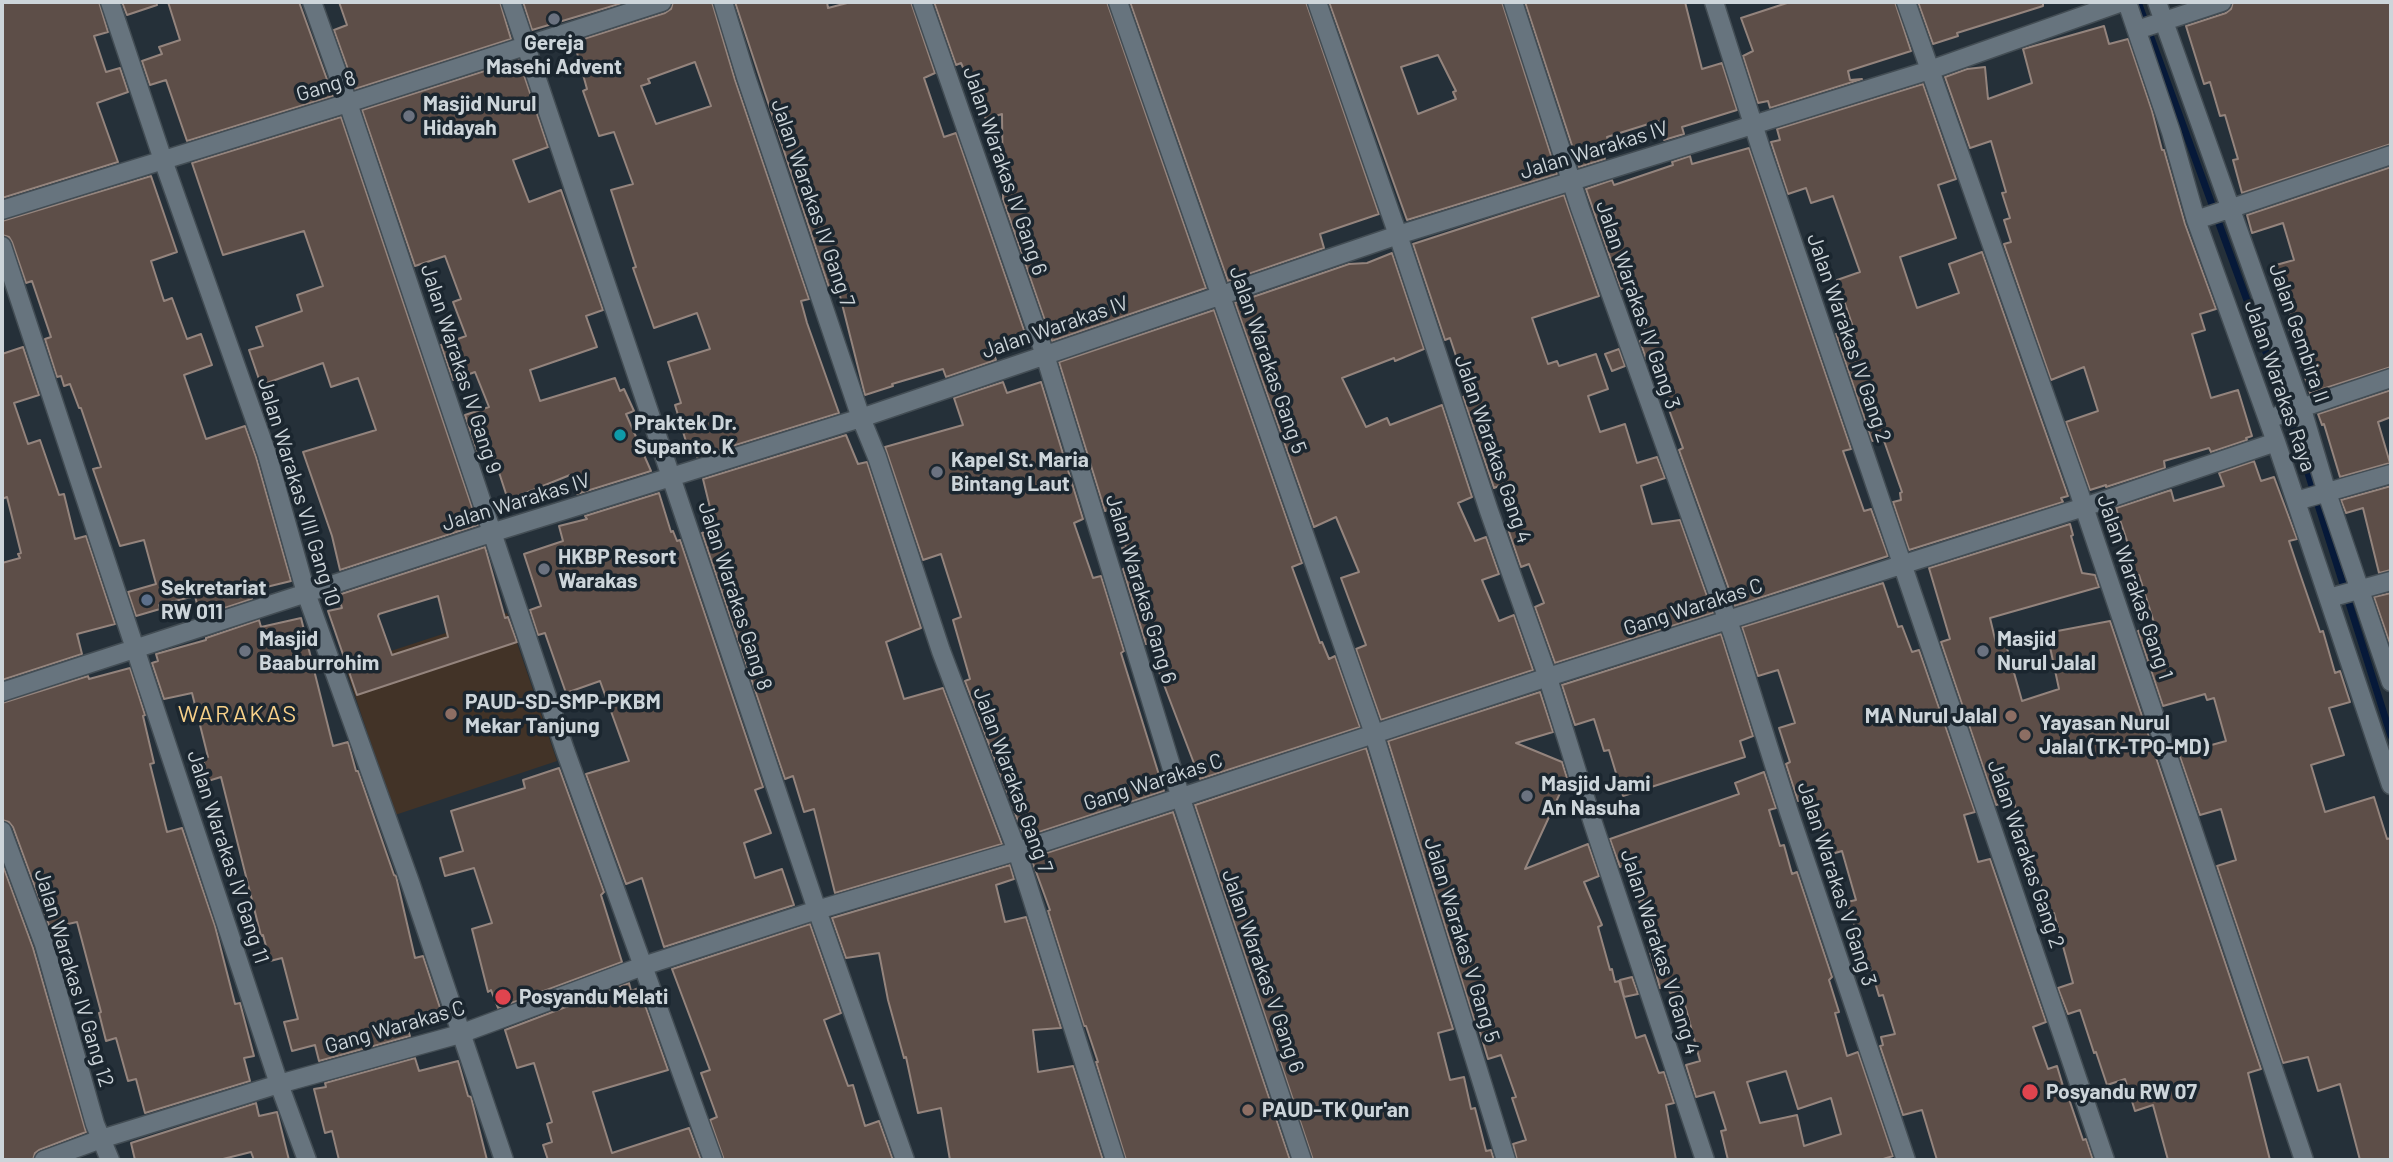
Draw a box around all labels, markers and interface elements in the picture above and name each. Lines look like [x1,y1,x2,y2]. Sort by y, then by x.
marker: Gereja Masehi Advent [546,11,562,27]
place label: Gereja Masehi Advent [486,30,622,80]
street label: Jalan Warakas IV Gang 6 [957,63,1053,279]
street label: Gang 8 [293,65,359,107]
place label: Masjid Nurul Hidayah [423,91,536,141]
street label: Jalan Warakas IV Gang 7 [766,96,860,310]
marker: Masjid Nurul Hidayah [401,108,417,124]
street label: Jalan Warakas IV [1517,115,1671,185]
street label: Jalan Warakas IV Gang 3 [1590,197,1686,413]
street label: Jalan Warakas IV Gang 2 [1801,230,1897,446]
street label: Jalan Gembira II [2263,260,2335,406]
street label: Jalan Warakas IV Gang 9 [415,261,507,477]
street label: Jalan Warakas Gang 5 [1224,263,1312,457]
street label: Jalan Warakas IV [978,290,1132,364]
street label: Jalan Warakas Raya [2239,297,2321,475]
street label: Jalan Warakas Gang 4 [1449,351,1537,547]
street label: Jalan Warakas VIII Gang 10 [252,374,346,610]
place label: Praktek Dr. Supanto. K [634,410,737,460]
marker: Praktek Dr. Supanto. K [612,427,628,443]
place label: Kapel St. Maria Bintang Laut [951,447,1089,497]
marker: Kapel St. Maria Bintang Laut [929,464,945,480]
street label: Jalan Warakas IV [439,467,593,537]
street label: Jalan Warakas Gang 6 [1100,491,1182,687]
street label: Jalan Warakas Gang 1 [2092,491,2178,683]
street label: Jalan Warakas Gang 8 [693,498,777,694]
place label: HKBP Resort Warakas [558,544,677,594]
marker: HKBP Resort Warakas [536,561,552,577]
street label: Gang Warakas C [1620,573,1766,641]
place label: Sekretariat RW 011 [161,575,266,625]
marker: Sekretariat RW 011 [139,592,155,608]
place label: Masjid Baaburrohim [259,626,379,676]
place label: Masjid Nurul Jalal [1997,626,2096,676]
marker: Masjid Baaburrohim [237,643,253,659]
marker: Masjid Nurul Jalal [1975,643,1991,659]
street label: Jalan Warakas Gang 7 [968,684,1058,876]
place label: PAUD-SD-SMP-PKBM Mekar Tanjung [465,689,661,739]
district label: WARAKAS [179,700,297,728]
place label: MA Nurul Jalal [1865,703,1997,729]
marker: PAUD-SD-SMP-PKBM Mekar Tanjung [443,706,459,722]
marker: MA Nurul Jalal [2003,708,2019,724]
place label: Yayasan Nurul Jalal (TK-TPQ-MD) [2039,710,2209,760]
marker: Yayasan Nurul Jalal (TK-TPQ-MD) [2017,727,2033,743]
street label: Jalan Warakas IV Gang 11 [182,747,274,967]
street label: Gang Warakas C [1080,748,1226,816]
street label: Jalan Warakas Gang 2 [1982,757,2070,951]
place label: Masjid Jami An Nasuha [1541,771,1651,821]
street label: Jalan Warakas V Gang 3 [1792,779,1882,989]
marker: Masjid Jami An Nasuha [1519,788,1535,804]
street label: Jalan Warakas V Gang 5 [1419,834,1505,1046]
street label: Jalan Warakas V Gang 4 [1615,846,1705,1058]
street label: Jalan Warakas IV Gang 12 [29,866,119,1090]
street label: Jalan Warakas V Gang 6 [1216,866,1310,1076]
place label: Posyandu Melati [519,984,668,1010]
marker: Posyandu Melati [493,987,513,1007]
street label: Gang Warakas C [322,995,468,1059]
place label: Posyandu RW 07 [2046,1079,2197,1105]
marker: Posyandu RW 07 [2020,1082,2040,1102]
place label: PAUD-TK Qur'an [1262,1097,1409,1123]
marker: PAUD-TK Qur'an [1240,1102,1256,1118]

